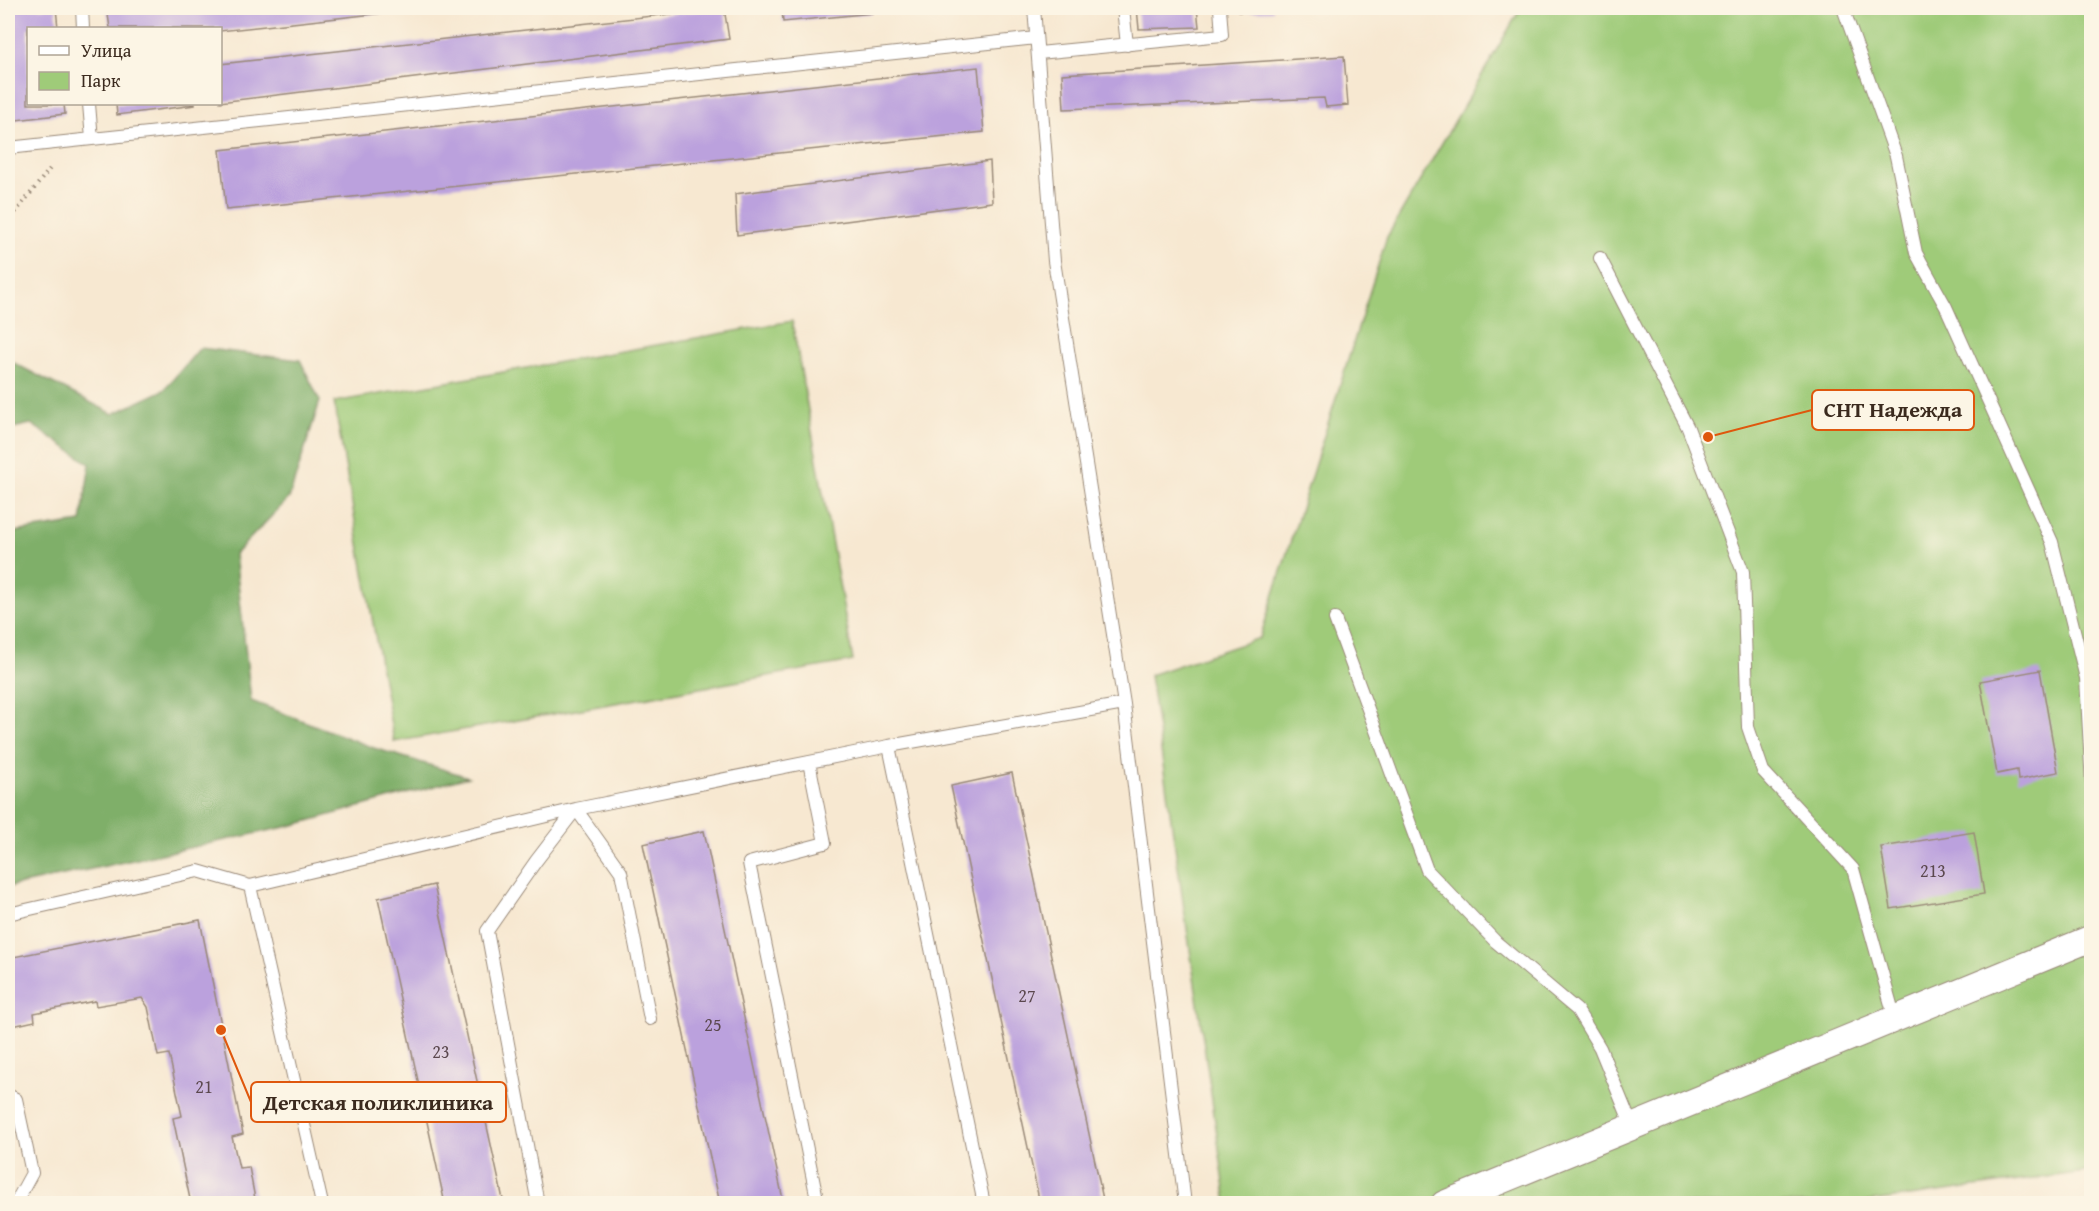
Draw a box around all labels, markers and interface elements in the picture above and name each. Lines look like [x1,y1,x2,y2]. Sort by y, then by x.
legend [27,27,222,105]
text: Улица [81,37,132,64]
text: Парк [81,67,121,94]
callout: СНТ Надежда [1812,390,1974,430]
text: СНТ Надежда [1824,393,1963,425]
house number: 213 [1920,857,1946,884]
house number: 27 [1018,982,1036,1009]
house number: 25 [704,1011,722,1038]
house number: 23 [432,1038,450,1065]
house number: 21 [195,1073,213,1100]
callout: Детская поликлиника [251,1082,506,1122]
text: Детская поликлиника [262,1086,494,1118]

